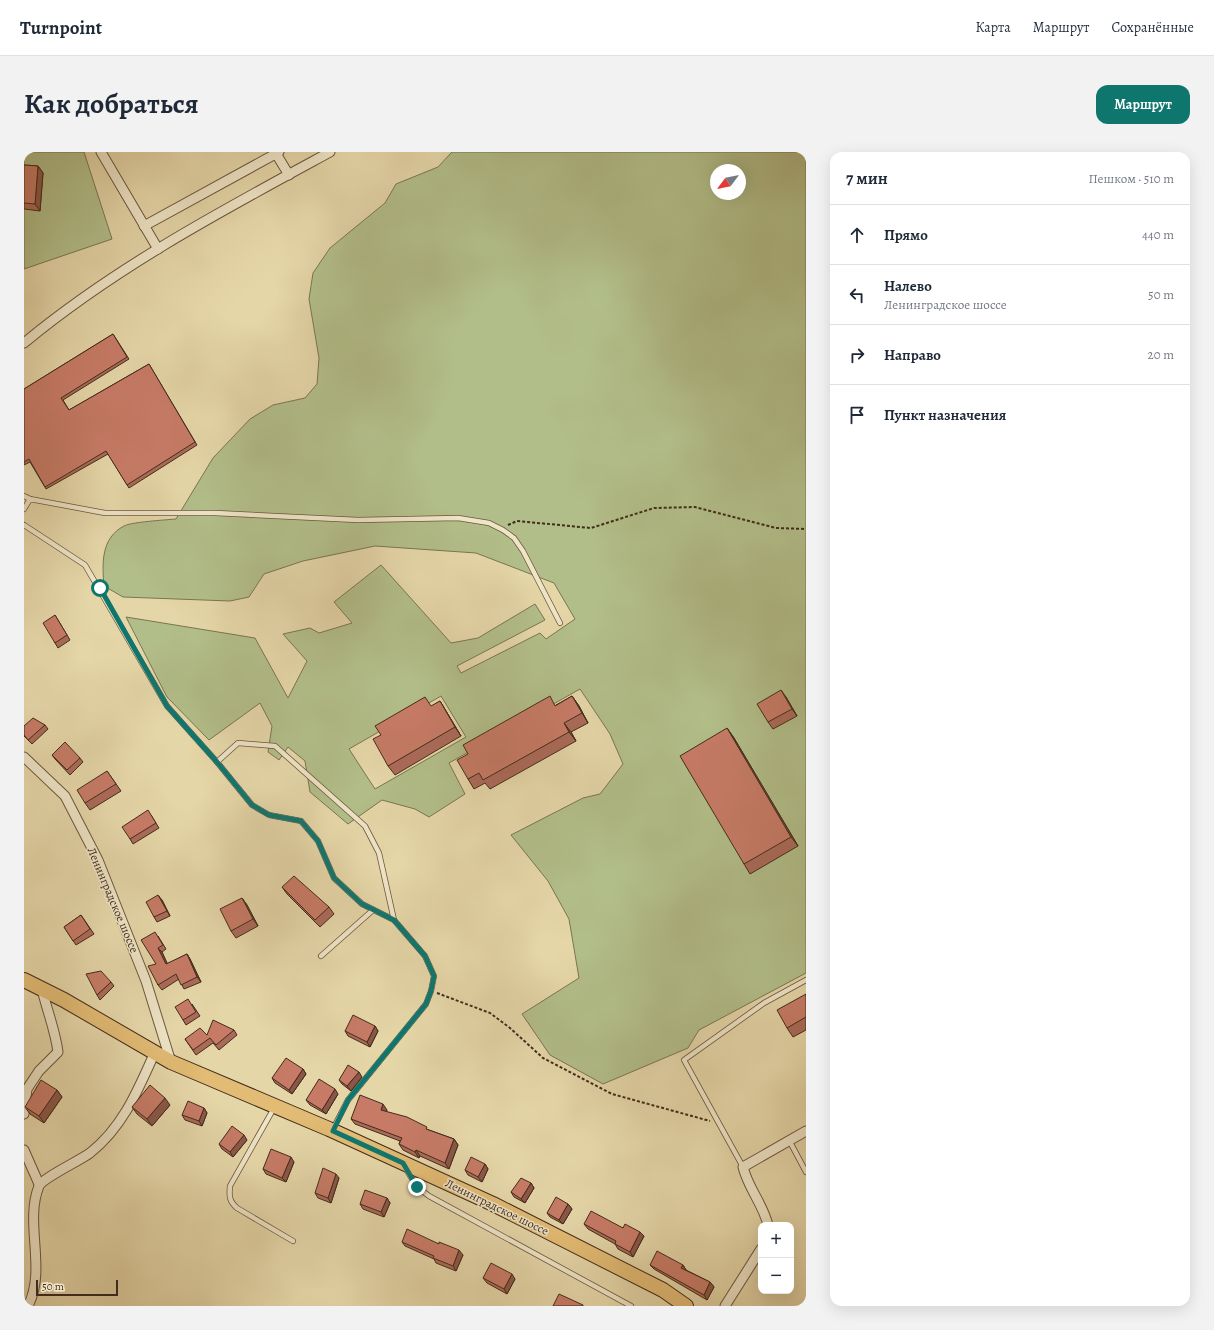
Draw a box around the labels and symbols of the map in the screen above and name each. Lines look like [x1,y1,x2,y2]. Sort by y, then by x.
north arrow [710,164,746,200]
route start [91,579,109,597]
street label: Ленинградское шоссе [84,845,142,955]
street label: Ленинградское шоссе [443,1175,551,1239]
route end [408,1178,426,1196]
scale bar [36,1278,118,1297]

